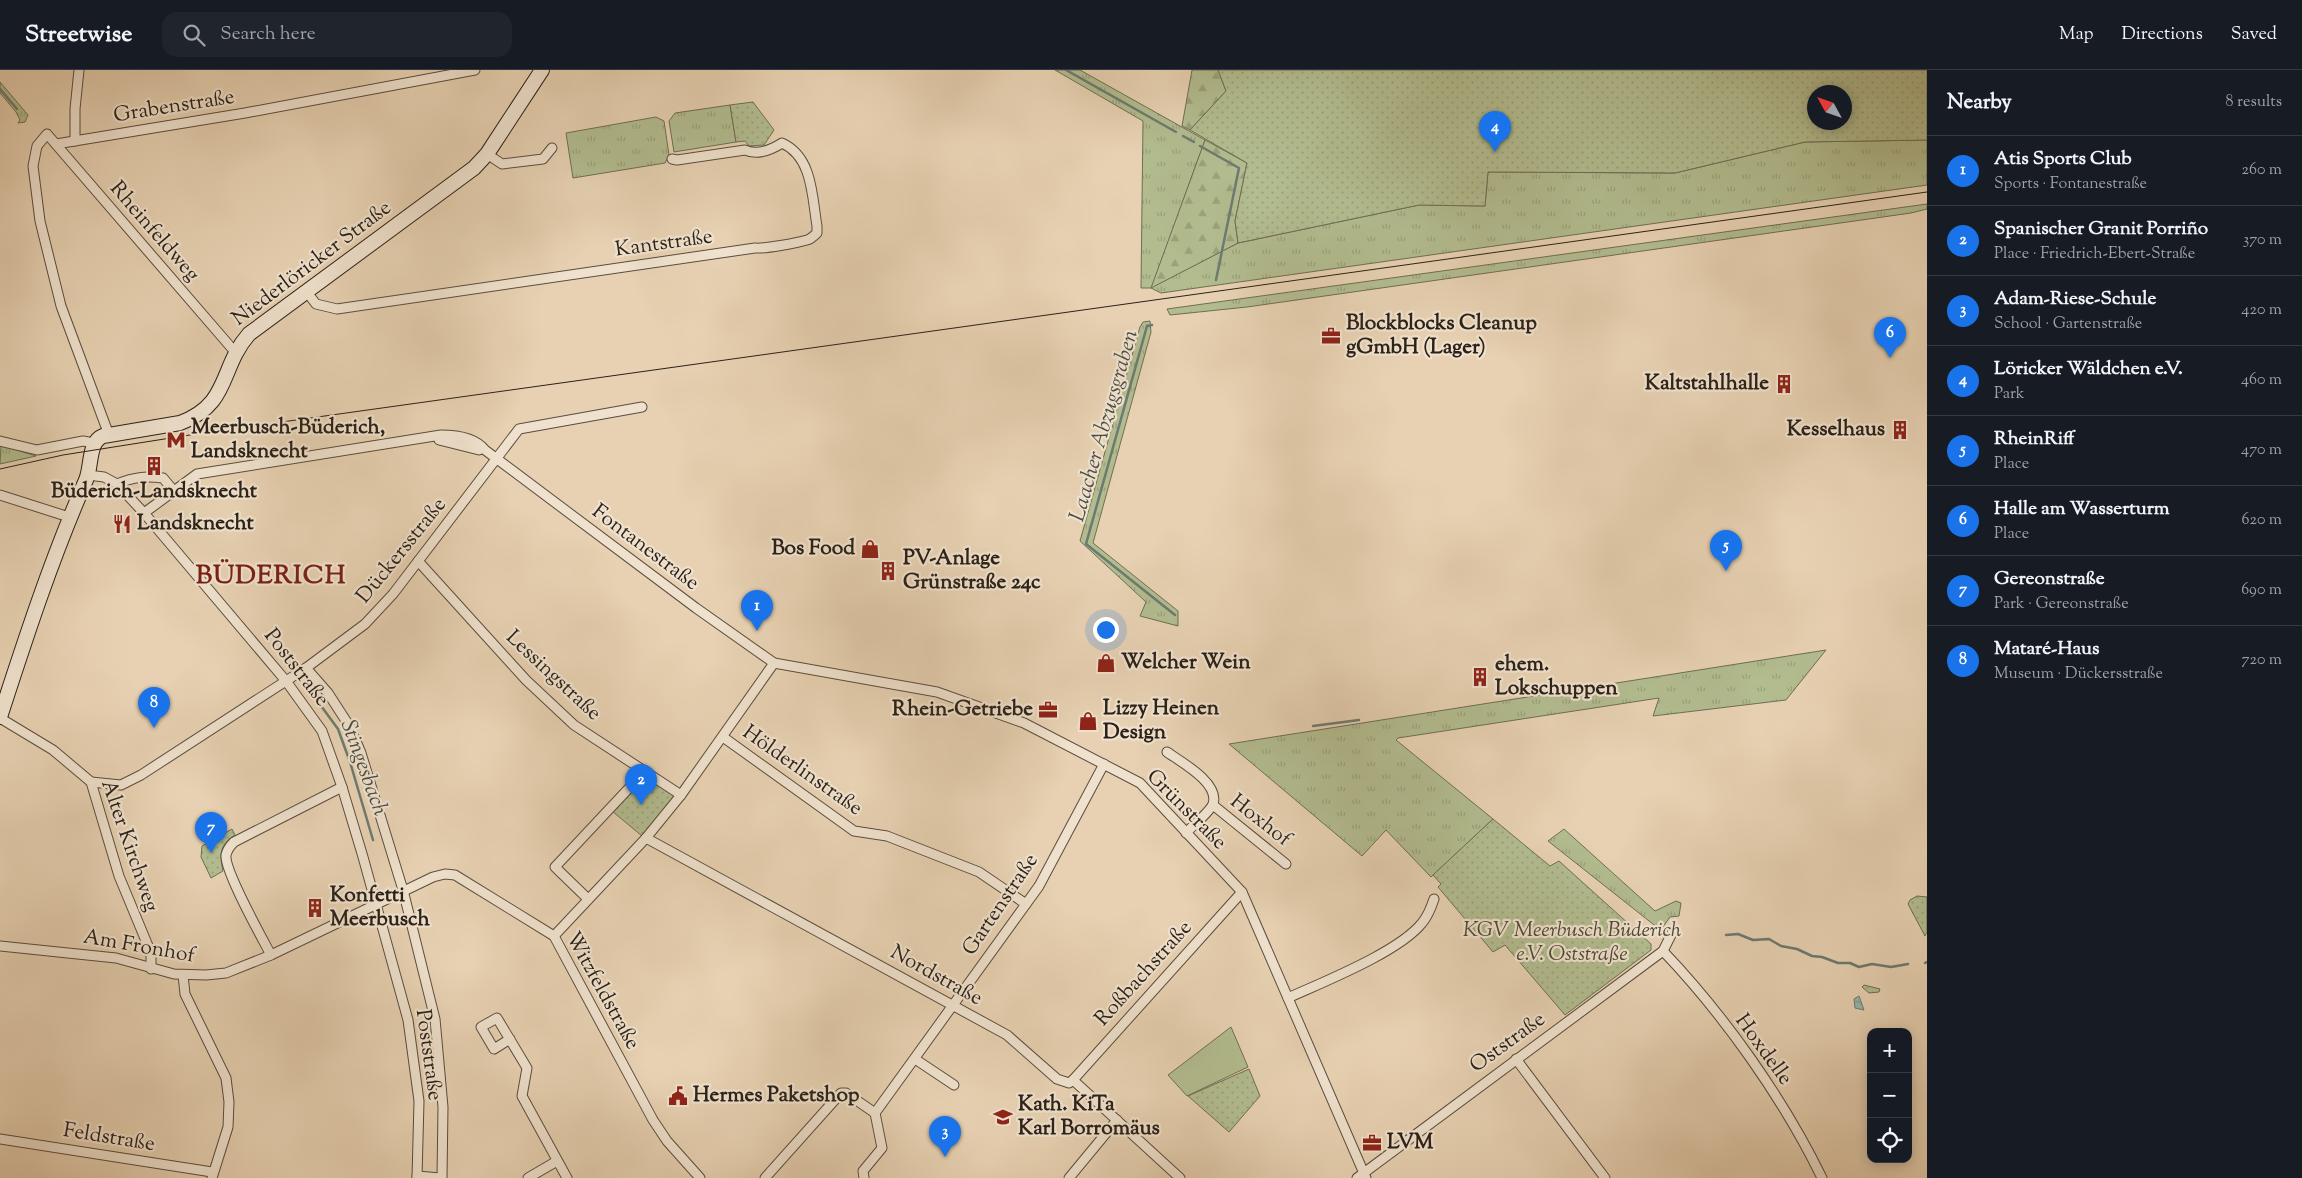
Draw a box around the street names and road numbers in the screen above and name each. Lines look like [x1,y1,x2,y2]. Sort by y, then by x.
street label: Grabenstraße [111,83,237,131]
street label: Rheinfeldweg [102,175,206,289]
street label: Niederlöricker Straße [226,194,398,334]
street label: Kantstraße [613,222,715,266]
street label: Dückersstraße [350,491,454,611]
street label: Fontanestraße [585,498,705,598]
street label: Poststraße [256,623,336,713]
street label: Lessingstraße [498,624,608,728]
street label: Hölderlinstraße [736,718,868,824]
street label: Grünstraße [1139,763,1233,857]
street label: Alter Kirchweg [92,776,166,916]
street label: Hoxhof [1223,788,1298,856]
street label: Gartenstraße [956,848,1046,962]
street label: Roßbachstraße [1088,914,1200,1034]
street label: Am Fronhof [81,922,199,972]
street label: Witzfeldstraße [557,926,647,1056]
street label: Nordstraße [884,938,988,1014]
street label: Oststraße [1464,1005,1552,1081]
street label: Poststraße [407,1007,449,1103]
street label: Hoxdelle [1727,1008,1799,1092]
street label: Feldstraße [61,1116,157,1160]

